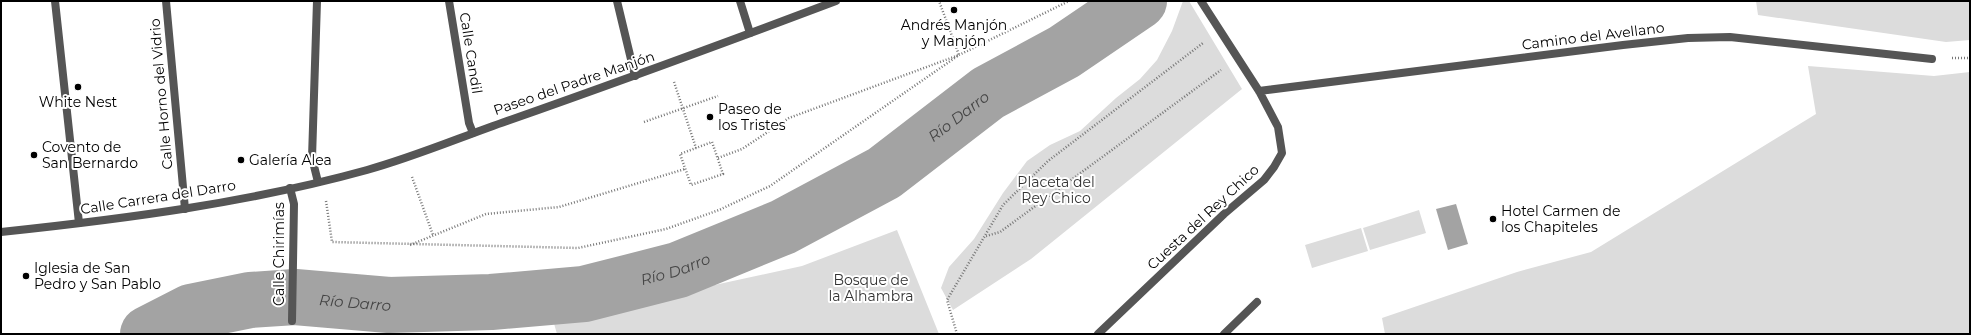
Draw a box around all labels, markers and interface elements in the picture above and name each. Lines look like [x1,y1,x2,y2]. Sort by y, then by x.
marker: Andrés Manjón y Manjón [949,5,959,15]
street label: Calle Candil [456,11,486,95]
place label: Andrés Manjón y Manjón [901,16,1007,50]
street label: Calle Horno del Vidrio [145,18,177,170]
street label: Camino del Avellano [1521,18,1666,54]
street label: Paseo del Padre Manjón [491,47,657,119]
marker: White Nest [73,82,83,92]
water label: Río Darro [924,86,993,145]
place label: White Nest [39,93,117,111]
place label: Paseo de los Tristes [718,100,786,134]
marker: Paseo de los Tristes [705,112,715,122]
place label: Covento de San Bernardo [42,138,138,172]
marker: Covento de San Bernardo [29,150,39,160]
place label: Galería Alea [249,151,332,169]
marker: Galería Alea [236,155,246,165]
street label: Cuesta del Rey Chico [1143,160,1263,274]
park label: Placeta del Rey Chico [1017,173,1095,207]
street label: Calle Carrera del Darro [79,176,237,218]
street label: Calle Chirimías [270,202,288,306]
place label: Hotel Carmen de los Chapiteles [1501,202,1620,236]
marker: Hotel Carmen de los Chapiteles [1488,214,1498,224]
water label: Río Darro [639,248,713,289]
place label: Iglesia de San Pedro y San Pablo [34,259,161,293]
marker: Iglesia de San Pedro y San Pablo [21,271,31,281]
park label: Bosque de la Alhambra [829,271,913,305]
water label: Río Darro [319,290,392,315]

